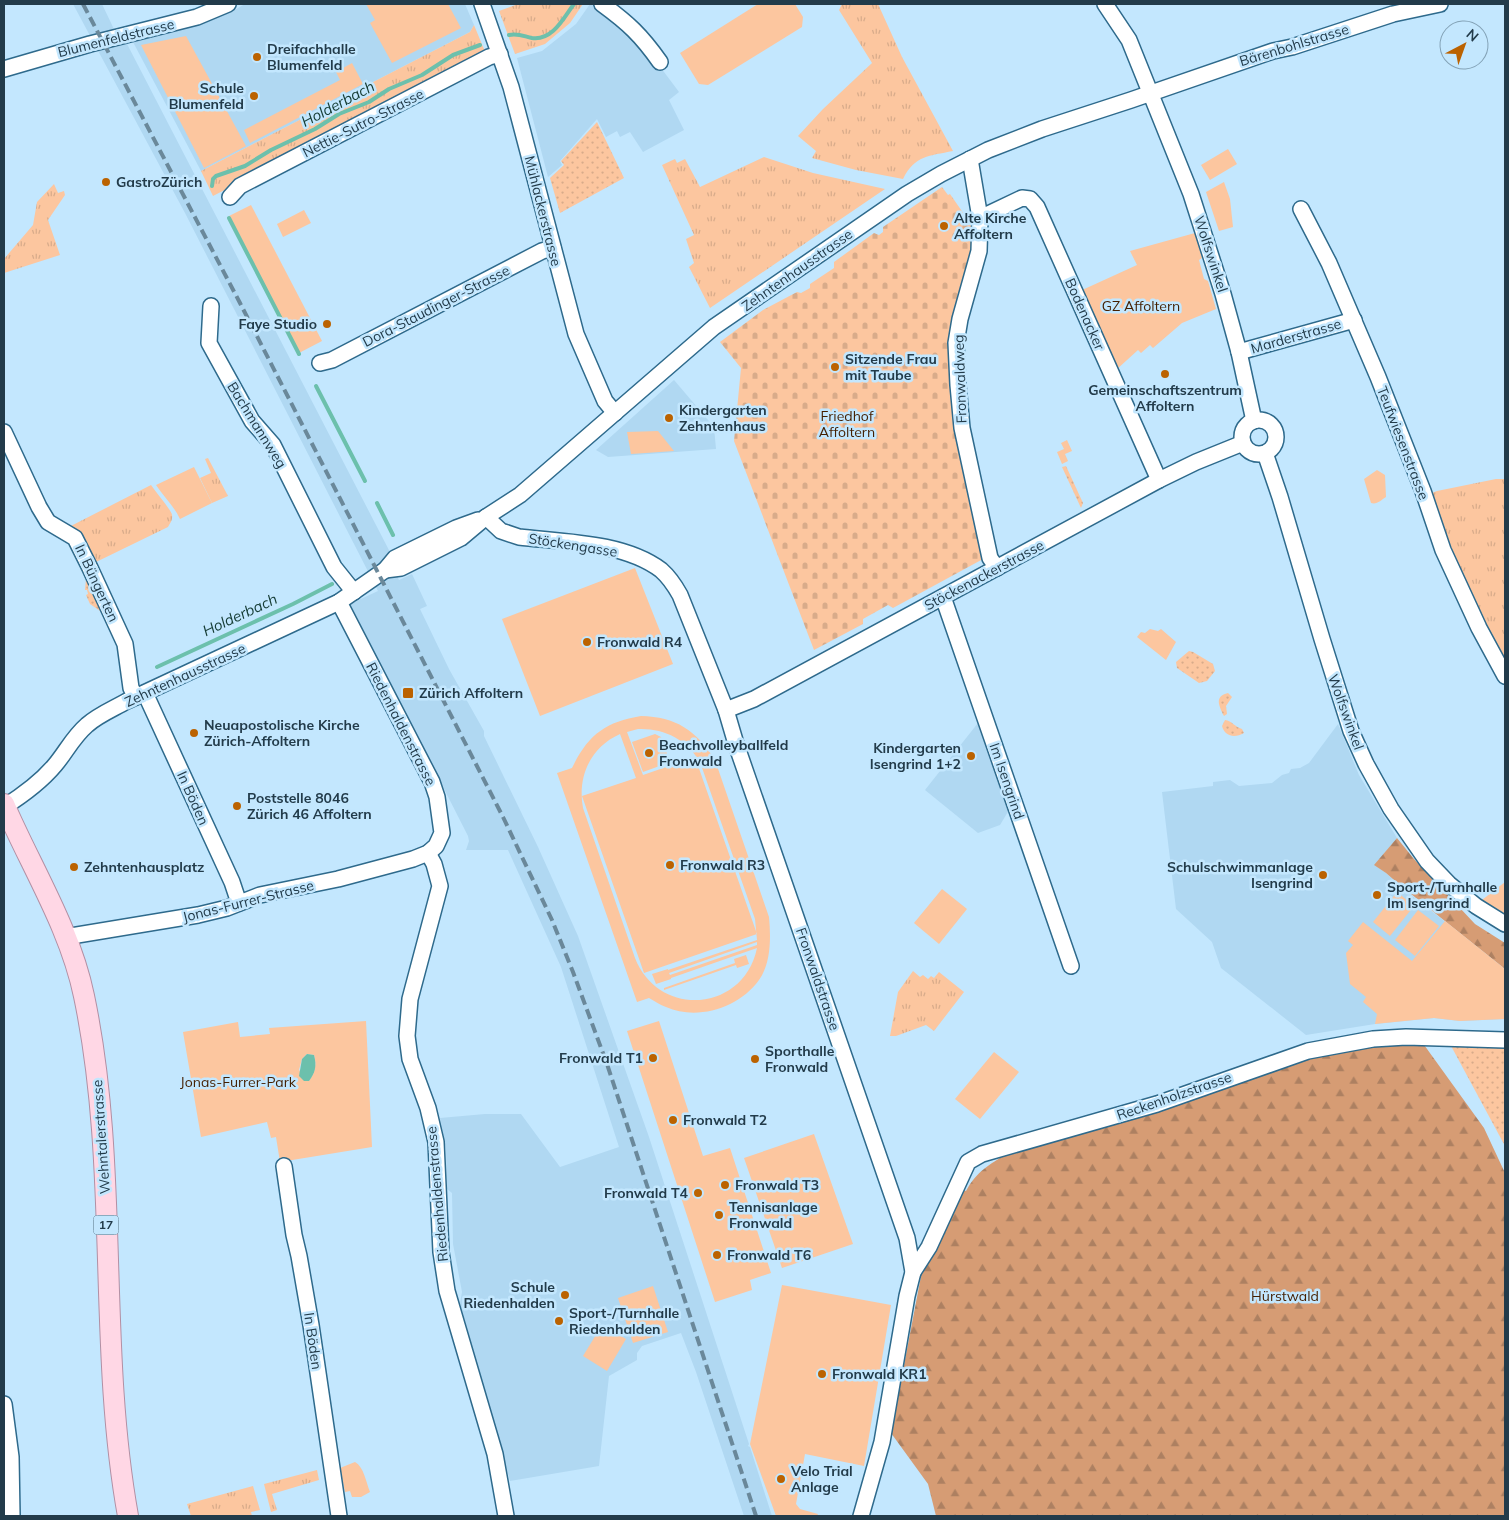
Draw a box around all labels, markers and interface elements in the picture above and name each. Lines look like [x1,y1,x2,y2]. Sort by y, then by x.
street label: Blumenfeldstrasse [56,15,176,61]
street label: Bärenbohlstrasse [1237,20,1351,70]
north arrow [1439,20,1489,70]
text: N [1463,25,1482,45]
place label: Dreifachhalle Blumenfeld [267,40,356,74]
marker: Dreifachhalle Blumenfeld [251,51,263,63]
water label: Holderbach [298,76,378,131]
place label: Schule Blumenfeld [169,79,244,113]
street label: Nettie-Sutro-Strasse [299,85,427,161]
marker: Schule Blumenfeld [248,90,260,102]
street label: Mühlackerstrasse [521,154,565,268]
place label: GastroZürich [116,173,202,191]
marker: GastroZürich [100,176,112,188]
place label: Alte Kirche Affoltern [954,209,1027,243]
street label: Wolfswinkel [1190,214,1232,294]
marker: Alte Kirche Affoltern [938,220,950,232]
street label: Zehntenhausstrasse [738,225,856,315]
street label: Dora-Staudinger-Strasse [359,261,513,351]
street label: Bodenacker [1061,275,1109,354]
park label: GZ Affoltern [1102,297,1180,315]
place label: Faye Studio [238,315,317,333]
street label: Marderstrasse [1249,315,1343,357]
marker: Faye Studio [321,318,333,330]
street label: Fronwaldweg [949,334,971,424]
place label: Sitzende Frau mit Taube [845,350,937,384]
marker: Sitzende Frau mit Taube [829,361,841,373]
marker: Gemeinschaftszentrum Affoltern [1159,368,1171,380]
street label: Bachmannweg [223,379,291,471]
place label: Gemeinschaftszentrum Affoltern [1088,381,1242,415]
street label: Teufwiesenstrasse [1373,384,1433,502]
place label: Kindergarten Zehntenhaus [679,401,767,435]
park label: Friedhof Affoltern [819,407,875,441]
marker: Kindergarten Zehntenhaus [663,412,675,424]
street label: Stöckengasse [527,529,619,561]
street label: Stöckenackerstrasse [921,536,1047,614]
street label: In Büngerten [71,541,123,625]
water label: Holderbach [199,589,280,640]
place label: Fronwald R4 [597,633,683,651]
marker: Fronwald R4 [581,636,593,648]
street label: Zehntenhausstrasse [122,639,248,711]
street label: Riedenhaldenstrasse [362,659,440,789]
street label: Wolfswinkel [1324,672,1368,752]
place label: Zürich Affoltern [419,684,523,702]
marker: Zürich Affoltern [401,686,415,700]
place label: Neuapostolische Kirche Zürich-Affoltern [204,716,360,750]
marker: Neuapostolische Kirche Zürich-Affoltern [188,727,200,739]
place label: Beachvolleyballfeld Fronwald [659,736,788,770]
place label: Kindergarten Isengrind 1+2 [870,739,961,773]
street label: Im Isengrind [986,741,1028,821]
marker: Beachvolleyballfeld Fronwald [643,747,655,759]
marker: Kindergarten Isengrind 1+2 [965,750,977,762]
street label: In Böden [173,768,213,828]
place label: Poststelle 8046 Zürich 46 Affoltern [247,789,372,823]
marker: Poststelle 8046 Zürich 46 Affoltern [231,800,243,812]
place label: Fronwald R3 [680,856,765,874]
place label: Zehntenhausplatz [84,858,204,876]
place label: Schulschwimmanlage Isengrind [1167,858,1313,892]
marker: Fronwald R3 [664,859,676,871]
marker: Zehntenhausplatz [68,861,80,873]
marker: Schulschwimmanlage Isengrind [1317,869,1329,881]
street label: Jonas-Furrer-Strasse [181,876,315,926]
place label: Sport-/Turnhalle Im Isengrind [1387,878,1498,912]
marker: Sport-/Turnhalle Im Isengrind [1371,889,1383,901]
street label: Fronwaldstrasse [792,925,844,1033]
place label: Sporthalle Fronwald [765,1042,835,1076]
place label: Fronwald T1 [559,1049,643,1067]
marker: Fronwald T1 [647,1052,659,1064]
marker: Sporthalle Fronwald [749,1053,761,1065]
street label: Reckenholzstrasse [1114,1068,1234,1124]
park label: Jonas-Furrer-Park [180,1073,297,1091]
street label: Wehntalerstrasse [88,1079,114,1195]
place label: Fronwald T2 [683,1111,767,1129]
marker: Fronwald T2 [667,1114,679,1126]
street label: Riedenhaldenstrasse [422,1126,452,1262]
place label: Fronwald T3 [735,1176,819,1194]
marker: Fronwald T3 [719,1179,731,1191]
place label: Fronwald T4 [604,1184,689,1202]
marker: Fronwald T4 [692,1187,704,1199]
place label: Tennisanlage Fronwald [729,1198,818,1232]
marker: Tennisanlage Fronwald [713,1209,725,1221]
road number: 17 [94,1216,118,1234]
place label: Fronwald T6 [727,1246,811,1264]
marker: Fronwald T6 [711,1249,723,1261]
place label: Schule Riedenhalden [463,1278,555,1312]
park label: Hürstwald [1251,1287,1319,1305]
marker: Schule Riedenhalden [559,1289,571,1301]
place label: Sport-/Turnhalle Riedenhalden [569,1304,680,1338]
street label: In Böden [300,1311,326,1371]
marker: Sport-/Turnhalle Riedenhalden [553,1315,565,1327]
place label: Fronwald KR1 [832,1365,927,1383]
marker: Fronwald KR1 [816,1368,828,1380]
place label: Velo Trial Anlage [790,1462,853,1496]
marker: Velo Trial Anlage [775,1473,787,1485]

